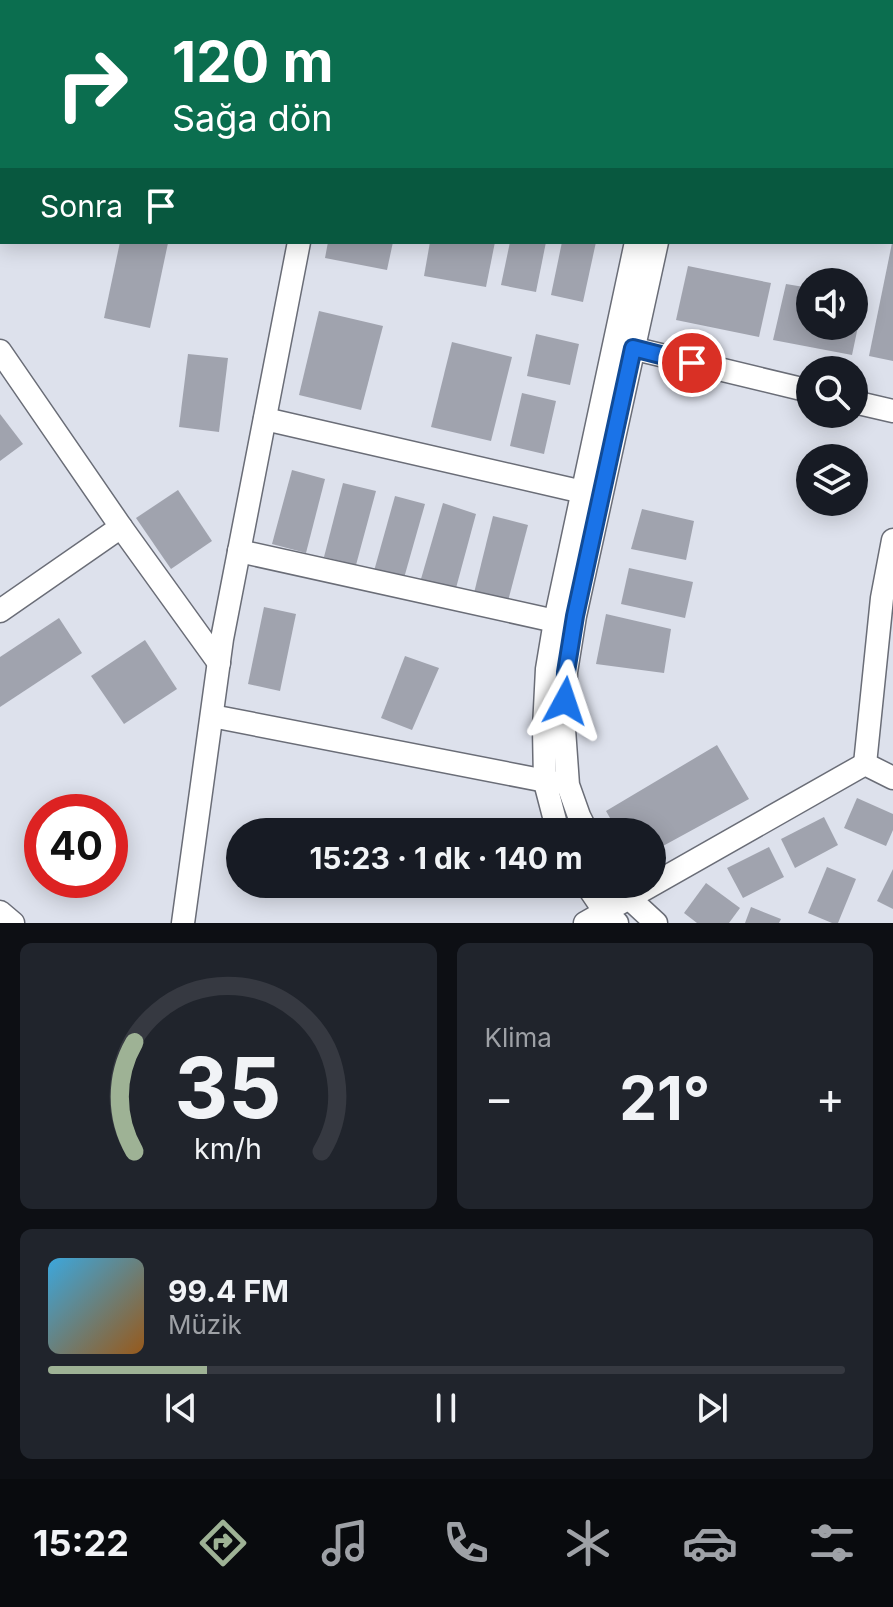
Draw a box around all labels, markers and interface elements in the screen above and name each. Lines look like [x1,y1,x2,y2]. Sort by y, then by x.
text: 120 m [172,28,334,96]
icon: right [40,32,144,136]
text: Sağa dön [172,96,333,140]
icon: arrive [139,184,183,228]
text: Sonra [40,188,123,224]
map controls [796,268,868,516]
button: sound [796,268,868,340]
pin [658,329,726,397]
icon: arrive [670,341,714,385]
button: search [796,356,868,428]
button: layers [796,444,868,516]
position arrow [523,659,607,743]
speed limit sign: 40 [24,794,128,898]
text: 15:23 · 1 dk · 140 m [309,840,583,876]
text: Klima [485,1022,552,1053]
text: 35 [175,1037,282,1138]
text: 21° [619,1062,710,1134]
text: − [485,1071,514,1125]
text: + [816,1071,845,1125]
text: km/h [194,1131,262,1166]
text: 99.4 FM [168,1273,289,1309]
text: Müzik [168,1309,242,1340]
icon: previous [159,1386,203,1430]
icon: pause [424,1386,468,1430]
icon: next [690,1386,734,1430]
icon: directions [195,1515,251,1571]
icon: music [317,1515,373,1571]
icon: phone [438,1515,494,1571]
icon: climate [560,1515,616,1571]
icon: car [682,1515,738,1571]
icon: filters [804,1515,860,1571]
text: 15:22 [33,1521,129,1565]

